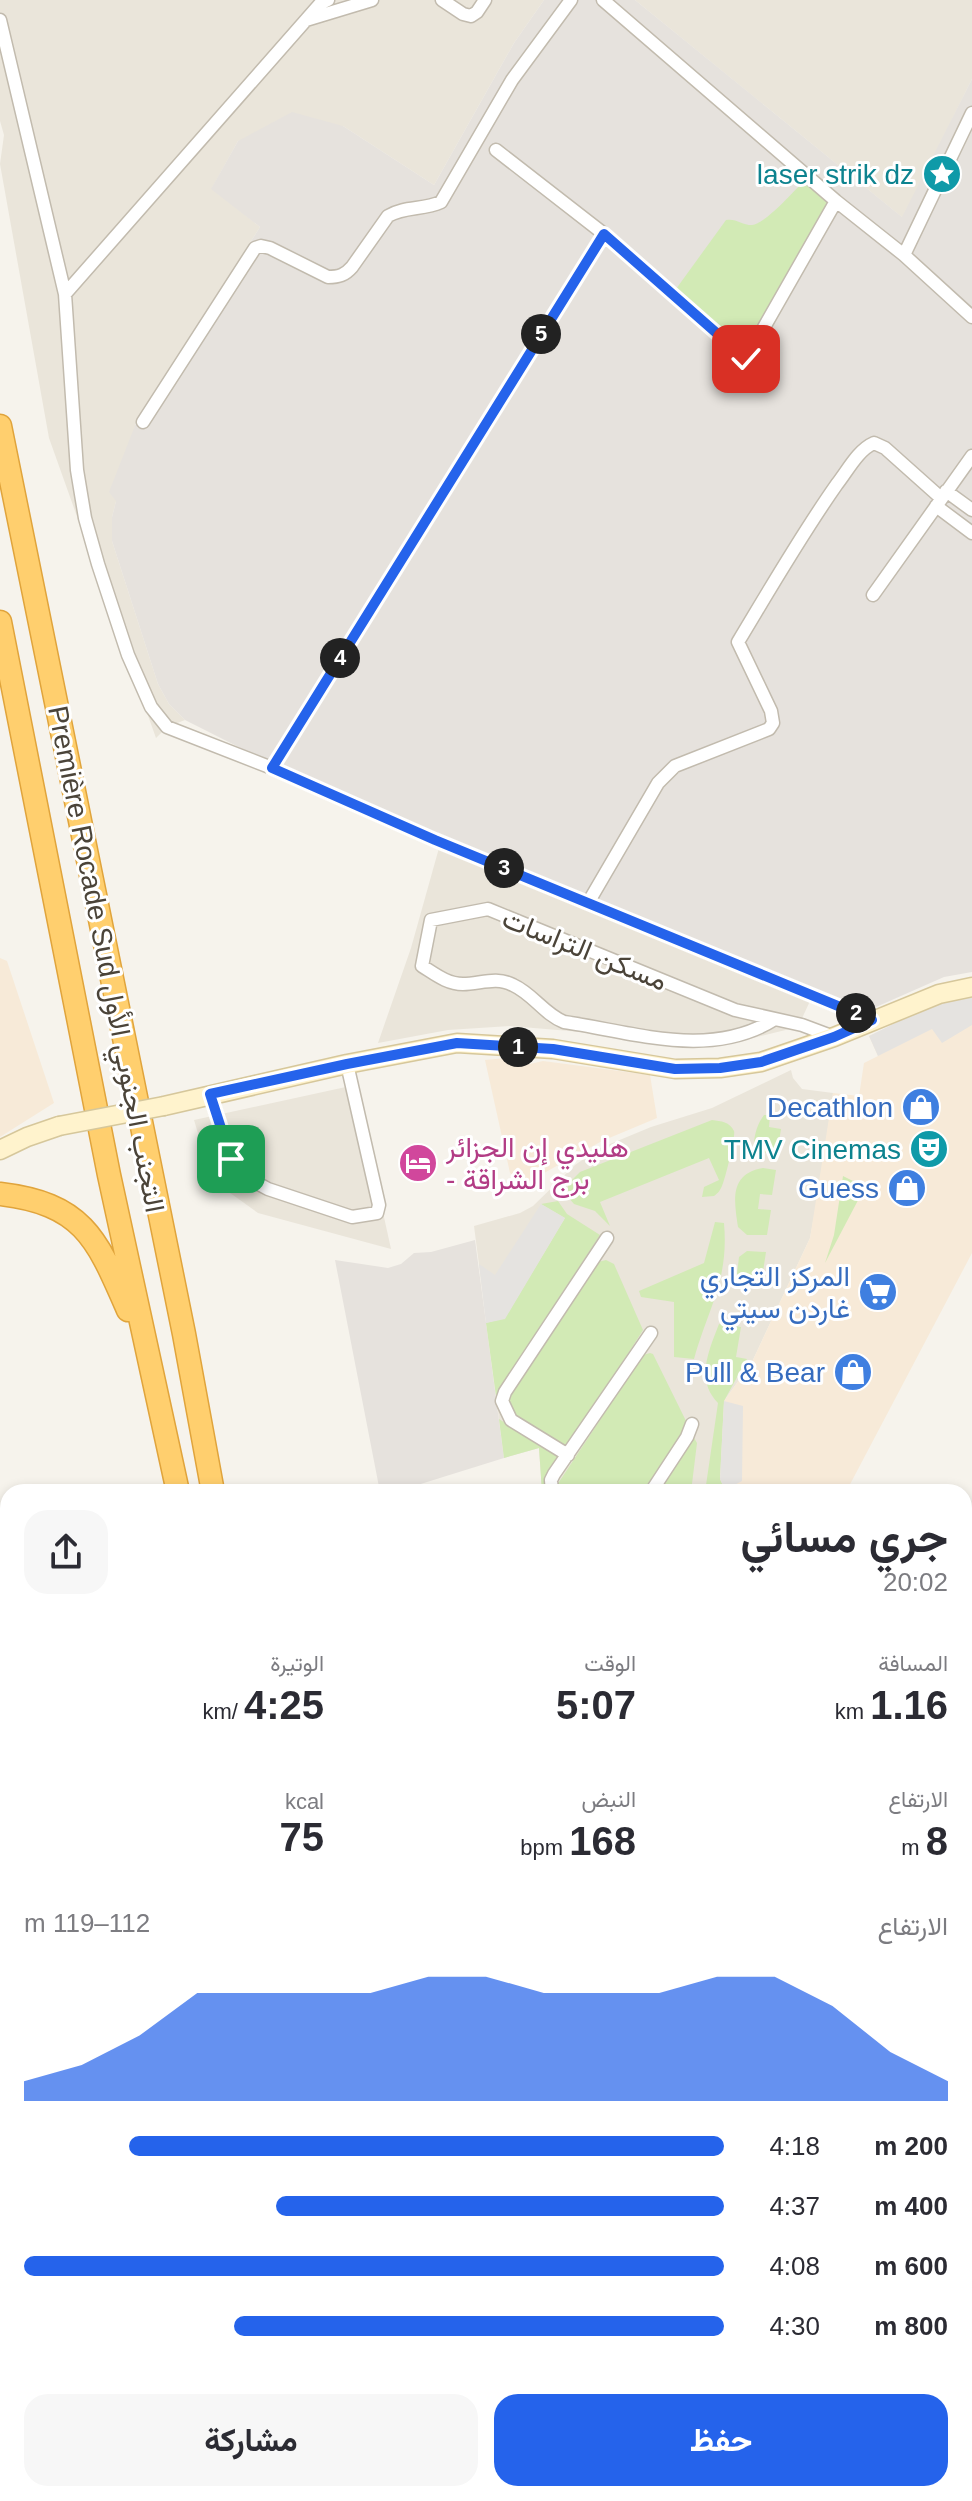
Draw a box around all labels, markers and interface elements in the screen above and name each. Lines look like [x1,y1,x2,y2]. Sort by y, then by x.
place icon: laser strik dz [921,153,963,195]
place label: laser strik dz [757,159,914,190]
pin: 5 [521,314,561,354]
text: 5 [535,321,547,346]
pin [712,325,780,393]
icon: check [724,337,768,381]
pin: 4 [320,638,360,678]
text: 4 [334,645,346,670]
street label: Première Rocade Sud التجنب الجنوبي الأول [35,703,172,1216]
pin: 3 [484,848,524,888]
text: 3 [498,855,510,880]
street label: مسكن التراسات [497,902,672,998]
pin: 2 [836,993,876,1033]
text: 2 [850,1000,862,1025]
pin: 1 [498,1027,538,1067]
text: 1 [512,1034,524,1059]
shop icon: Decathlon [900,1086,942,1128]
place label: Decathlon [767,1092,893,1123]
pin [197,1125,265,1193]
theatre icon: TMV Cinemas [908,1128,950,1170]
place label: هليدي إن الجزائر - برج الشراقة [445,1132,629,1198]
place label: TMV Cinemas [724,1134,901,1165]
icon: arrive [209,1137,253,1181]
hotel icon: هليدي إن الجزائر - برج الشراقة [397,1142,439,1184]
shop icon: Guess [886,1167,928,1209]
place label: Guess [798,1173,879,1204]
place label: المركز التجاري غاردن سيتي [700,1261,850,1331]
supermarket icon: المركز التجاري غاردن سيتي [857,1271,899,1313]
shop icon: Pull & Bear [832,1351,874,1393]
place label: Pull & Bear [685,1357,825,1388]
button: share [24,1510,108,1594]
text: جري مسائي [741,1512,948,1561]
text: 20:02 [883,1567,948,1597]
text: الوتيرة [270,1651,324,1676]
text: الوقت [584,1651,636,1676]
text: المسافة [878,1651,948,1676]
text: 4:25 [244,1683,324,1727]
text: 5:07 [556,1683,636,1727]
text: 1.16 [870,1683,948,1727]
text: /km [202,1699,244,1724]
text: km [835,1699,870,1724]
text: النبض [582,1787,636,1812]
text: الارتفاع [888,1787,948,1812]
text: kcal [285,1789,324,1814]
text: 75 [280,1815,324,1859]
text: 168 [569,1819,636,1863]
text: 8 [926,1819,948,1863]
text: bpm [520,1835,569,1860]
text: m [901,1835,926,1860]
text: 112–119 m [24,1908,150,1938]
text: الارتفاع [877,1911,948,1941]
text: 4:18 [769,2131,820,2161]
text: 200 m [874,2131,948,2161]
text: 4:37 [769,2191,820,2221]
text: 400 m [874,2191,948,2221]
text: 4:08 [769,2251,820,2281]
text: 600 m [874,2251,948,2281]
text: 4:30 [769,2311,820,2341]
text: 800 m [874,2311,948,2341]
button: مشاركة [24,2394,478,2486]
button: حفظ [494,2394,948,2486]

